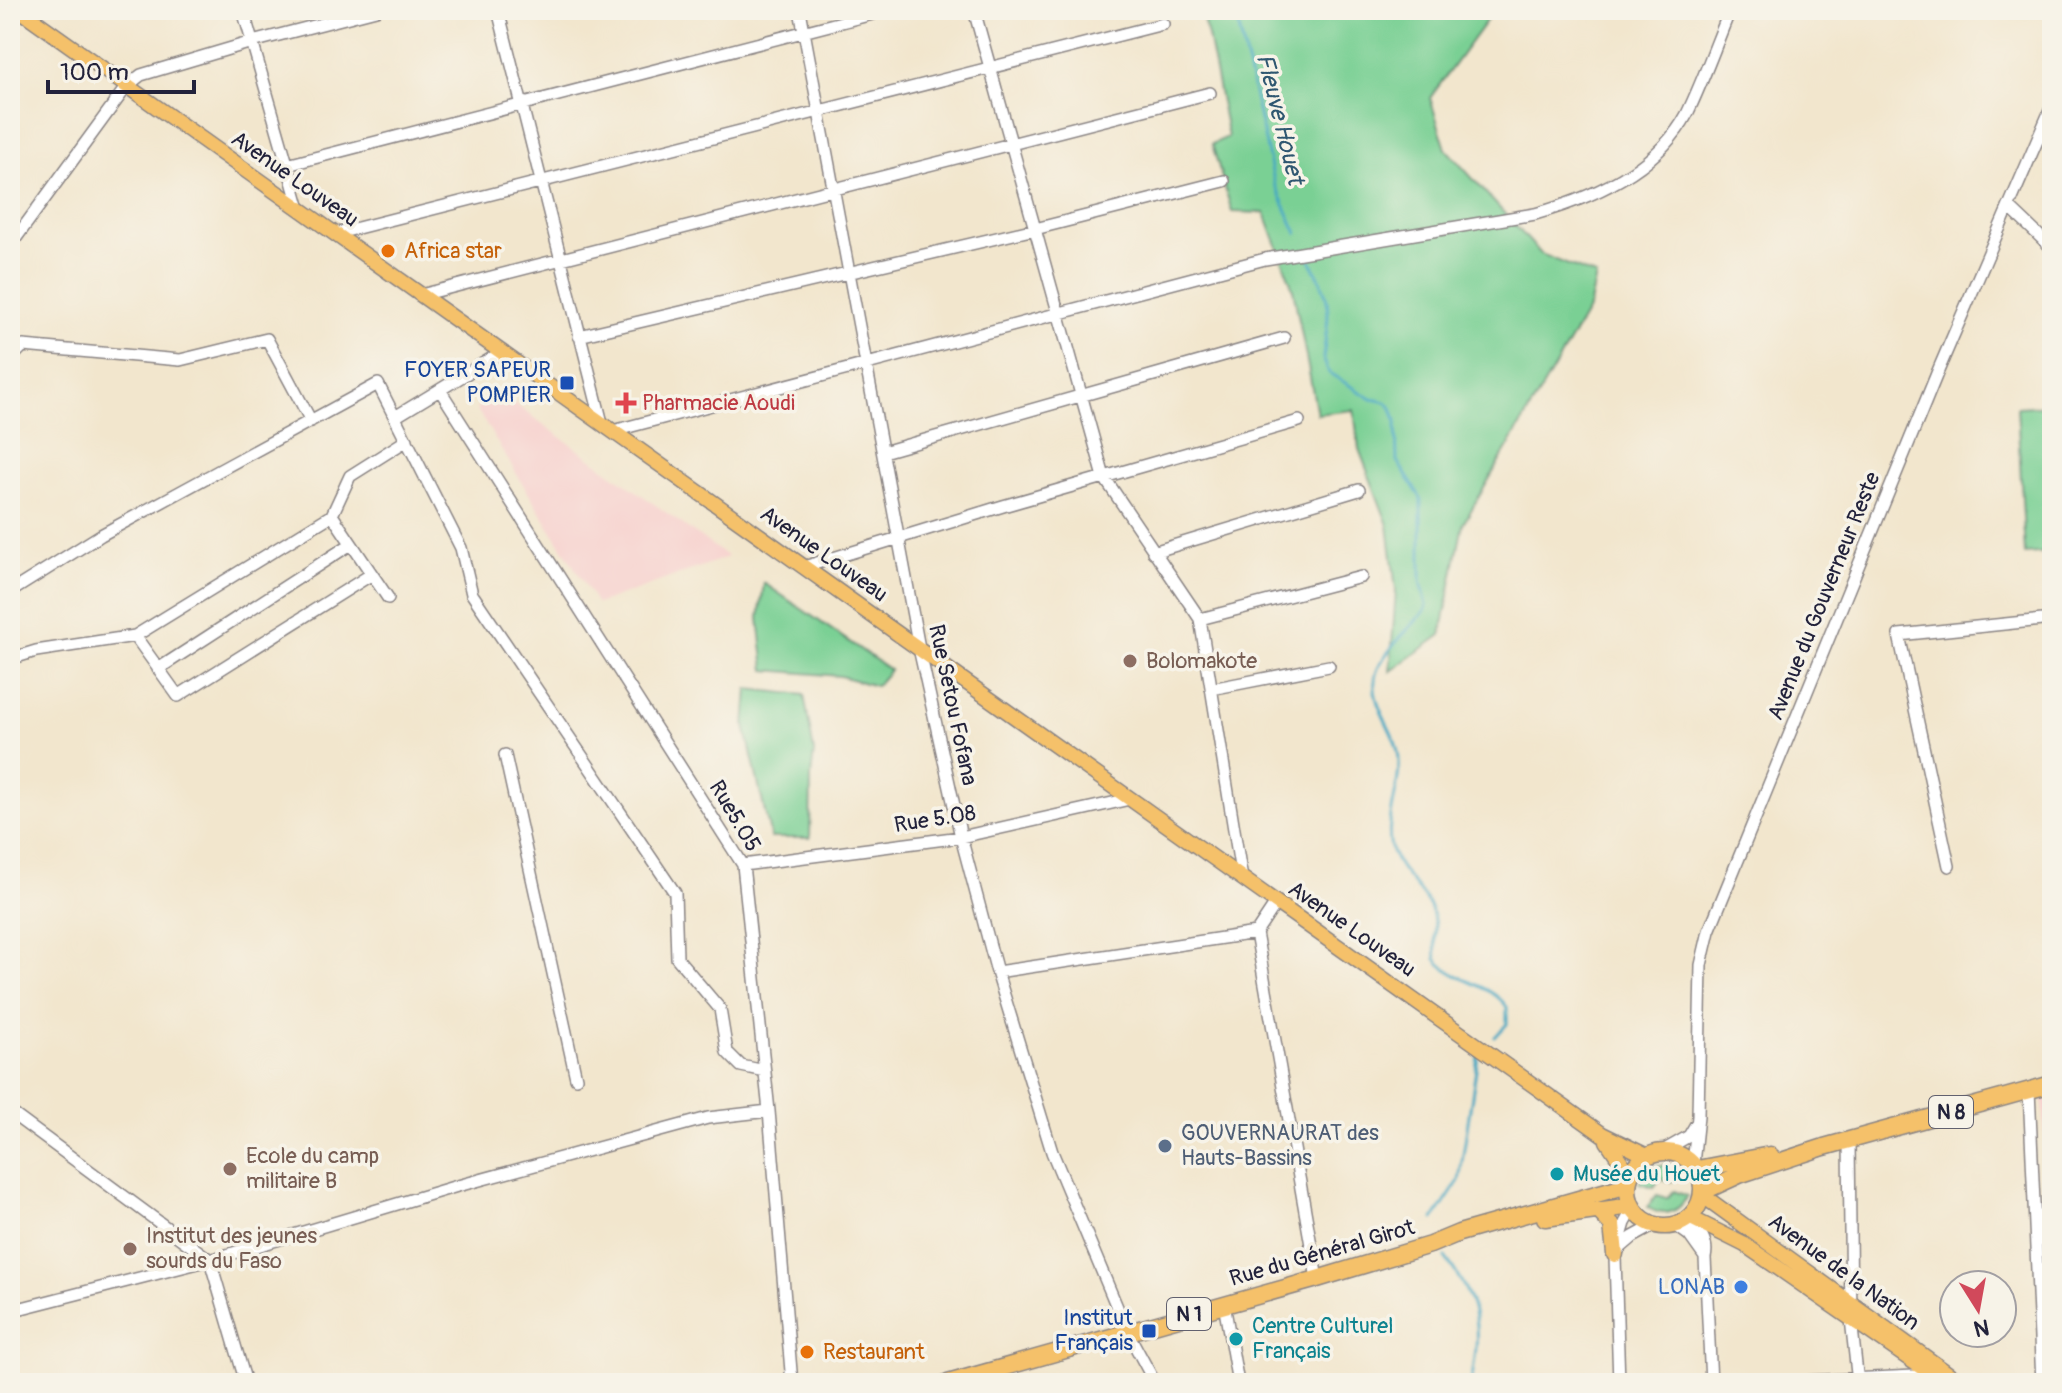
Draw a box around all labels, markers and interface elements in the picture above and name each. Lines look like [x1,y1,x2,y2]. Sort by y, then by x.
scale bar [48,44,194,94]
water label: Fleuve Houet [1250,51,1311,190]
text: 100 m [60,58,129,87]
street label: Avenue Louveau [226,125,364,233]
place label: Africa star [404,237,502,265]
marker: Africa star [379,242,397,260]
place label: FOYER SAPEUR POMPIER [404,356,551,409]
marker: FOYER SAPEUR POMPIER [558,374,576,392]
place label: Pharmacie Aoudi [642,389,795,417]
marker: Pharmacie Aoudi [617,394,635,412]
street label: Avenue du Gouverneur Reste [1761,468,1887,724]
street label: Avenue Louveau [755,500,893,608]
street label: Rue Setou Fofana [922,622,984,788]
place label: Bolomakote [1146,647,1257,675]
marker: Bolomakote [1121,652,1139,670]
street label: Rue5.05 [703,775,767,857]
street label: Rue 5.08 [892,799,978,839]
street label: Avenue Louveau [1283,875,1421,983]
road number: N 8 [1929,1096,1973,1128]
place label: GOUVERNAURAT des Hauts-Bassins [1181,1119,1379,1172]
marker: GOUVERNAURAT des Hauts-Bassins [1156,1137,1174,1155]
place label: Ecole du camp militaire B [246,1142,379,1195]
marker: Ecole du camp militaire B [221,1160,239,1178]
place label: Musée du Houet [1573,1160,1720,1188]
marker: Musée du Houet [1548,1165,1566,1183]
street label: Avenue de la Nation [1763,1208,1925,1336]
street label: Rue du Général Girot [1226,1213,1418,1293]
place label: Institut des jeunes sourds du Faso [146,1222,317,1275]
marker: Institut des jeunes sourds du Faso [121,1240,139,1258]
north arrow [1938,1269,2018,1349]
place label: LONAB [1658,1273,1725,1301]
marker: LONAB [1732,1278,1750,1296]
road number: N 1 [1167,1298,1211,1330]
place label: Institut Français [1055,1304,1133,1357]
place label: Centre Culturel Français [1252,1312,1393,1365]
text: N [1972,1312,1992,1343]
marker: Institut Français [1140,1322,1158,1340]
marker: Centre Culturel Français [1227,1330,1245,1348]
place label: Restaurant [823,1338,925,1366]
marker: Restaurant [798,1343,816,1361]

